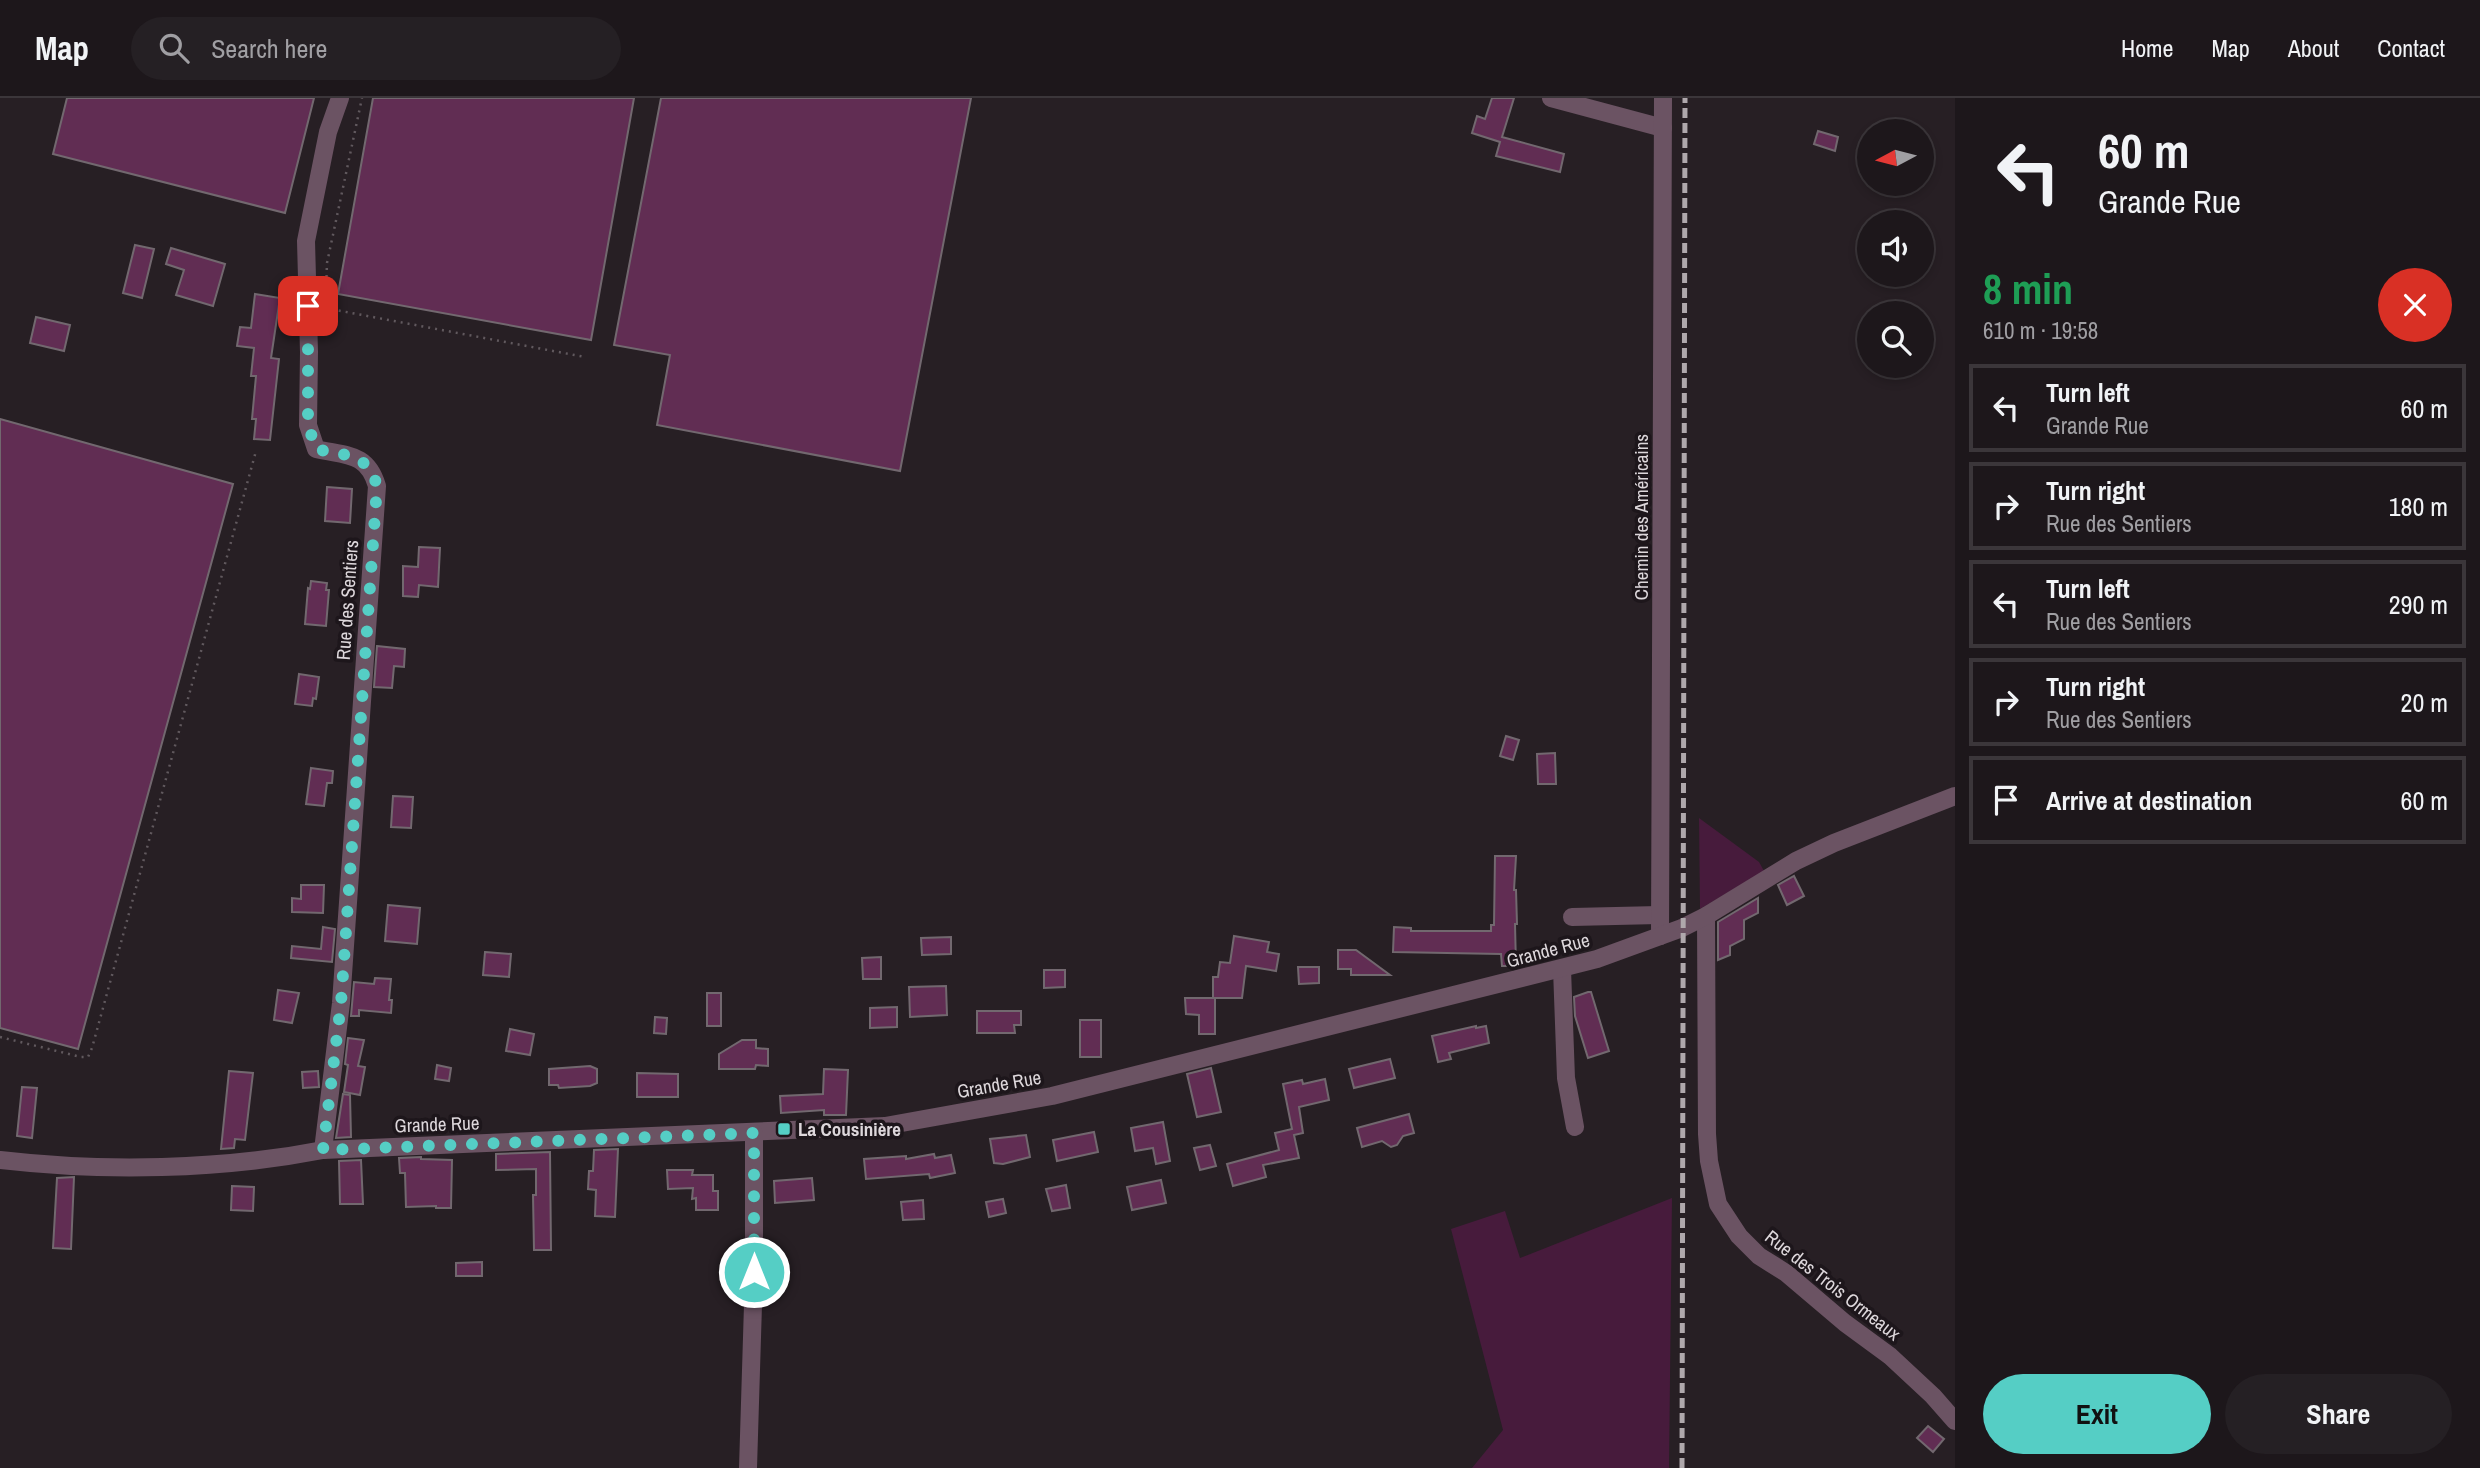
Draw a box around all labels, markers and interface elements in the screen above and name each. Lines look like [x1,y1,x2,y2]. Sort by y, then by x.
search box [131,17,621,80]
text: Map [35,26,89,70]
icon: search [155,29,193,67]
text: Search here [211,31,327,66]
text: Home [2121,32,2173,64]
text: Map [2211,32,2250,64]
text: About [2288,32,2339,64]
text: Contact [2377,32,2445,64]
text: 60 m [2098,117,2190,183]
north arrow [1857,119,1934,196]
map controls [1857,119,1934,378]
icon: left [1983,126,2074,217]
text: Grande Rue [2098,180,2241,223]
button: sound [1857,210,1934,287]
text: 8 min [1983,261,2073,317]
button: close [2378,268,2452,342]
pin [278,276,338,336]
icon: arrive [289,287,327,325]
button: search [1857,301,1934,378]
text: 610 m · 19:58 [1983,315,2098,346]
text: Turn left [2046,375,2130,410]
icon: left [1987,389,2025,427]
text: 60 m [2401,391,2448,426]
text: Grande Rue [2046,410,2149,441]
street label: Chemin des Américains [1628,434,1654,600]
text: Turn right [2046,473,2145,508]
icon: right [1987,487,2025,525]
text: 180 m [2389,489,2448,524]
text: Rue des Sentiers [2046,508,2192,539]
street label: Rue des Sentiers [330,539,364,661]
text: Turn left [2046,571,2130,606]
icon: left [1987,585,2025,623]
text: 290 m [2389,587,2448,622]
text: Rue des Sentiers [2046,606,2192,637]
text: Turn right [2046,669,2145,704]
icon: right [1987,683,2025,721]
text: 20 m [2401,685,2448,720]
text: Rue des Sentiers [2046,704,2192,735]
icon: arrive [1987,781,2025,819]
text: Arrive at destination [2046,783,2252,818]
text: 60 m [2401,783,2448,818]
street label: Grande Rue [1504,926,1592,974]
street label: Grande Rue [955,1064,1043,1104]
street label: Grande Rue [394,1110,480,1138]
place label: La Cousinière [798,1116,901,1142]
marker: La Cousinière [776,1121,792,1137]
street label: Rue des Trois Ormeaux [1760,1224,1906,1346]
position arrow [717,1235,791,1309]
button: Exit [1983,1374,2211,1454]
button: Share [2225,1374,2452,1454]

